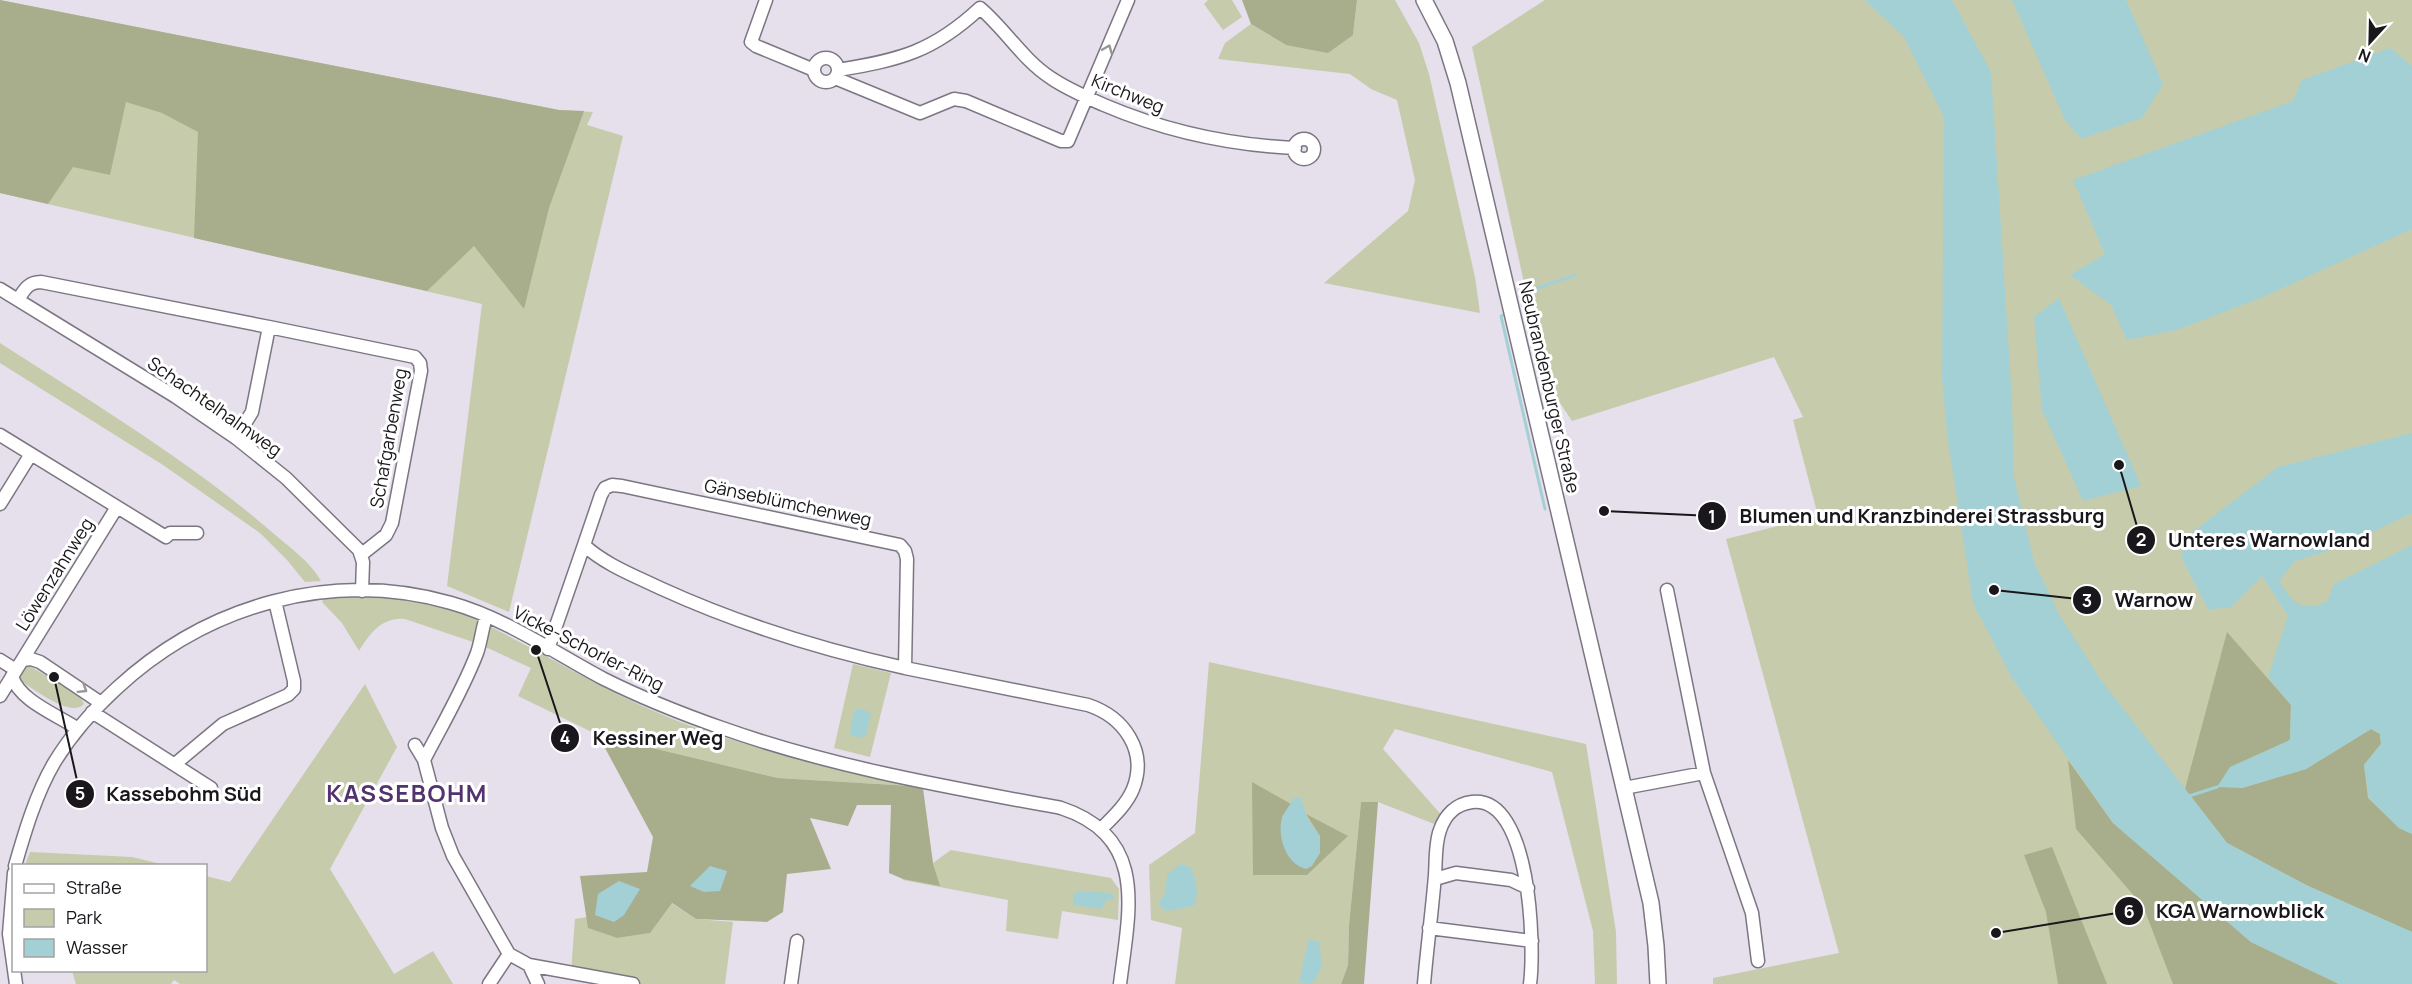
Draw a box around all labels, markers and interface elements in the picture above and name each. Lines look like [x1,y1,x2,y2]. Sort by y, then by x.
north arrow [2340,12,2400,72]
one-way arrow [1101,44,1113,55]
text: N [2355,44,2374,68]
street label: Kirchweg [1088,68,1168,118]
street label: Neubrandenburger Straße [1514,279,1586,495]
street label: Schachtelhalmweg [143,351,287,461]
street label: Schafgarbenweg [364,366,412,510]
street label: Gänseblümchenweg [702,473,874,531]
callout: Blumen und Kranzbinderei Strassburg [1697,497,2116,535]
text: Blumen und Kranzbinderei Strassburg [1740,502,2104,529]
text: 1 [1708,504,1716,528]
street label: Löwenzahnweg [10,513,98,635]
callout: Unteres Warnowland [2126,521,2382,559]
text: Unteres Warnowland [2168,526,2370,553]
text: 2 [2136,527,2146,551]
callout: Warnow [2072,581,2205,619]
text: Warnow [2115,586,2193,613]
text: 3 [2082,588,2092,612]
street label: Vicke-Schorler-Ring [510,600,668,696]
one-way arrow [77,682,87,694]
callout: Kessiner Weg [550,719,735,757]
text: Kessiner Weg [593,724,723,751]
text: 4 [560,725,571,749]
callout: Kassebohm Süd [65,775,274,813]
district label: KASSEBOHM [326,776,488,809]
text: Kassebohm Süd [106,780,262,807]
text: 5 [75,781,85,805]
legend [12,864,207,972]
text: Straße [66,875,122,899]
callout: KGA Warnowblick [2114,892,2336,930]
text: KGA Warnowblick [2156,897,2325,924]
text: 6 [2123,899,2135,923]
text: Park [66,905,103,929]
text: Wasser [66,935,128,959]

